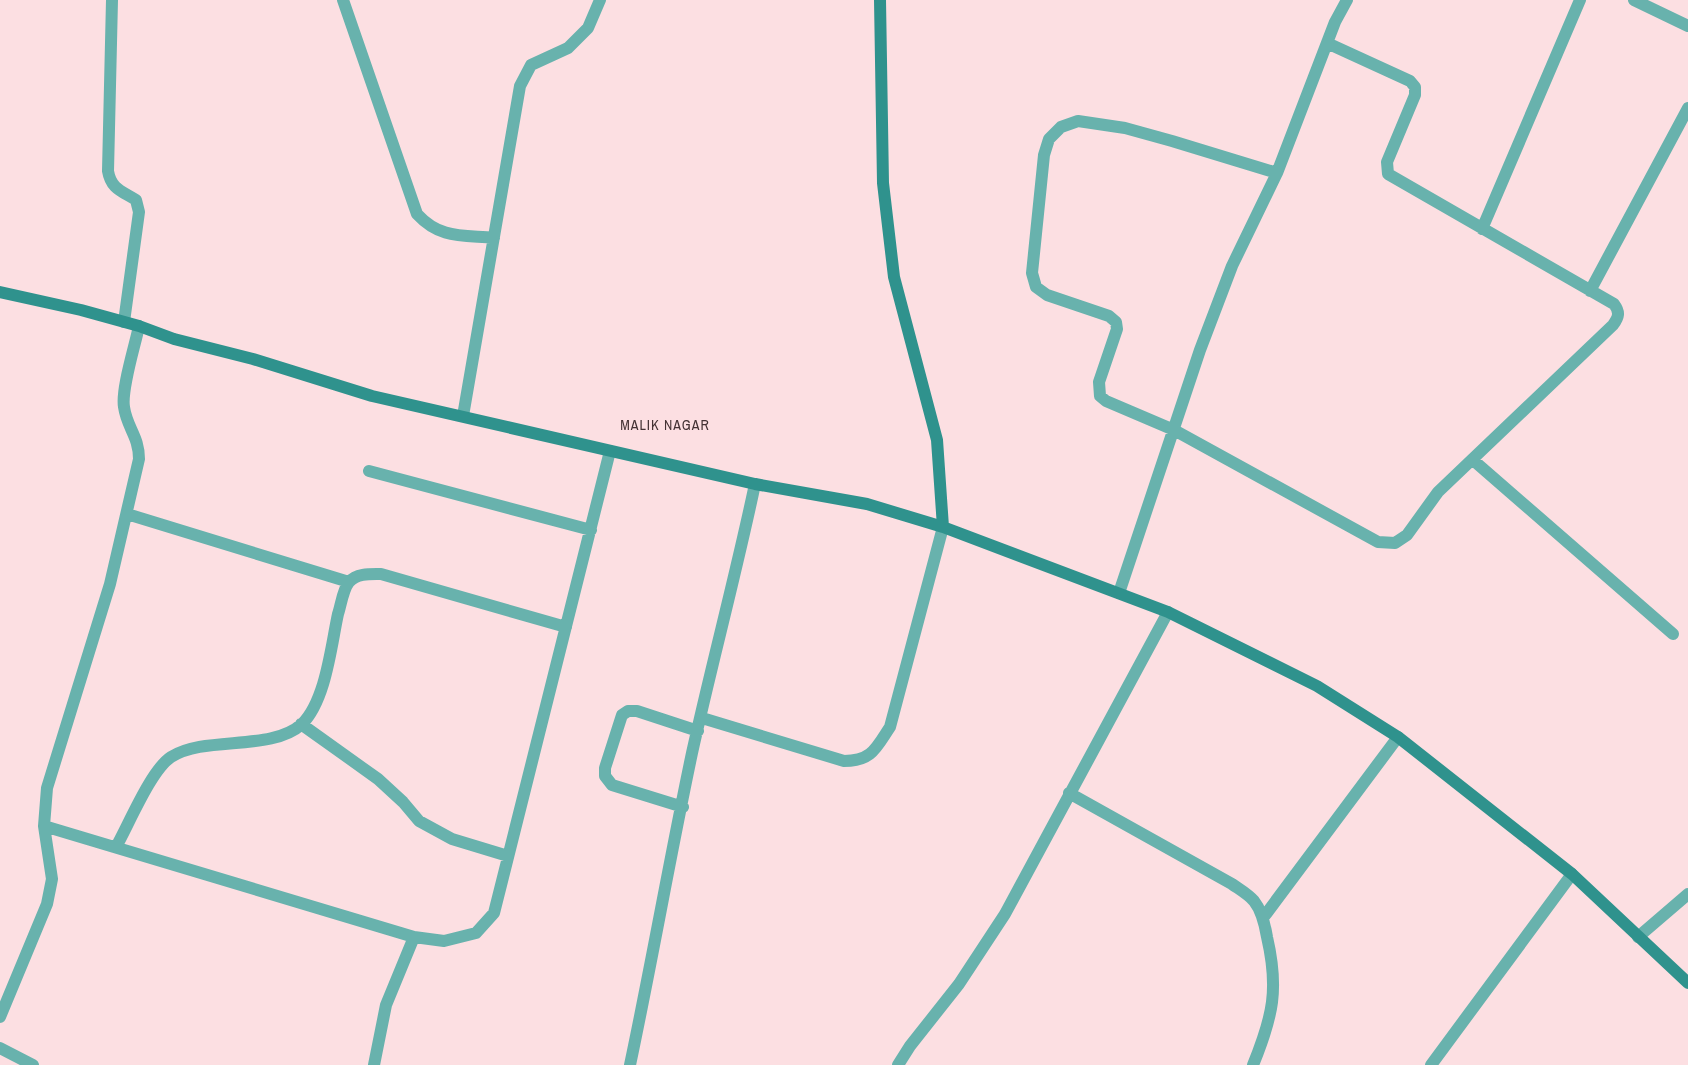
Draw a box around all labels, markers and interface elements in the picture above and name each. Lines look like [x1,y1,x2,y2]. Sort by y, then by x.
district label: MALIK NAGAR [620,416,710,434]

